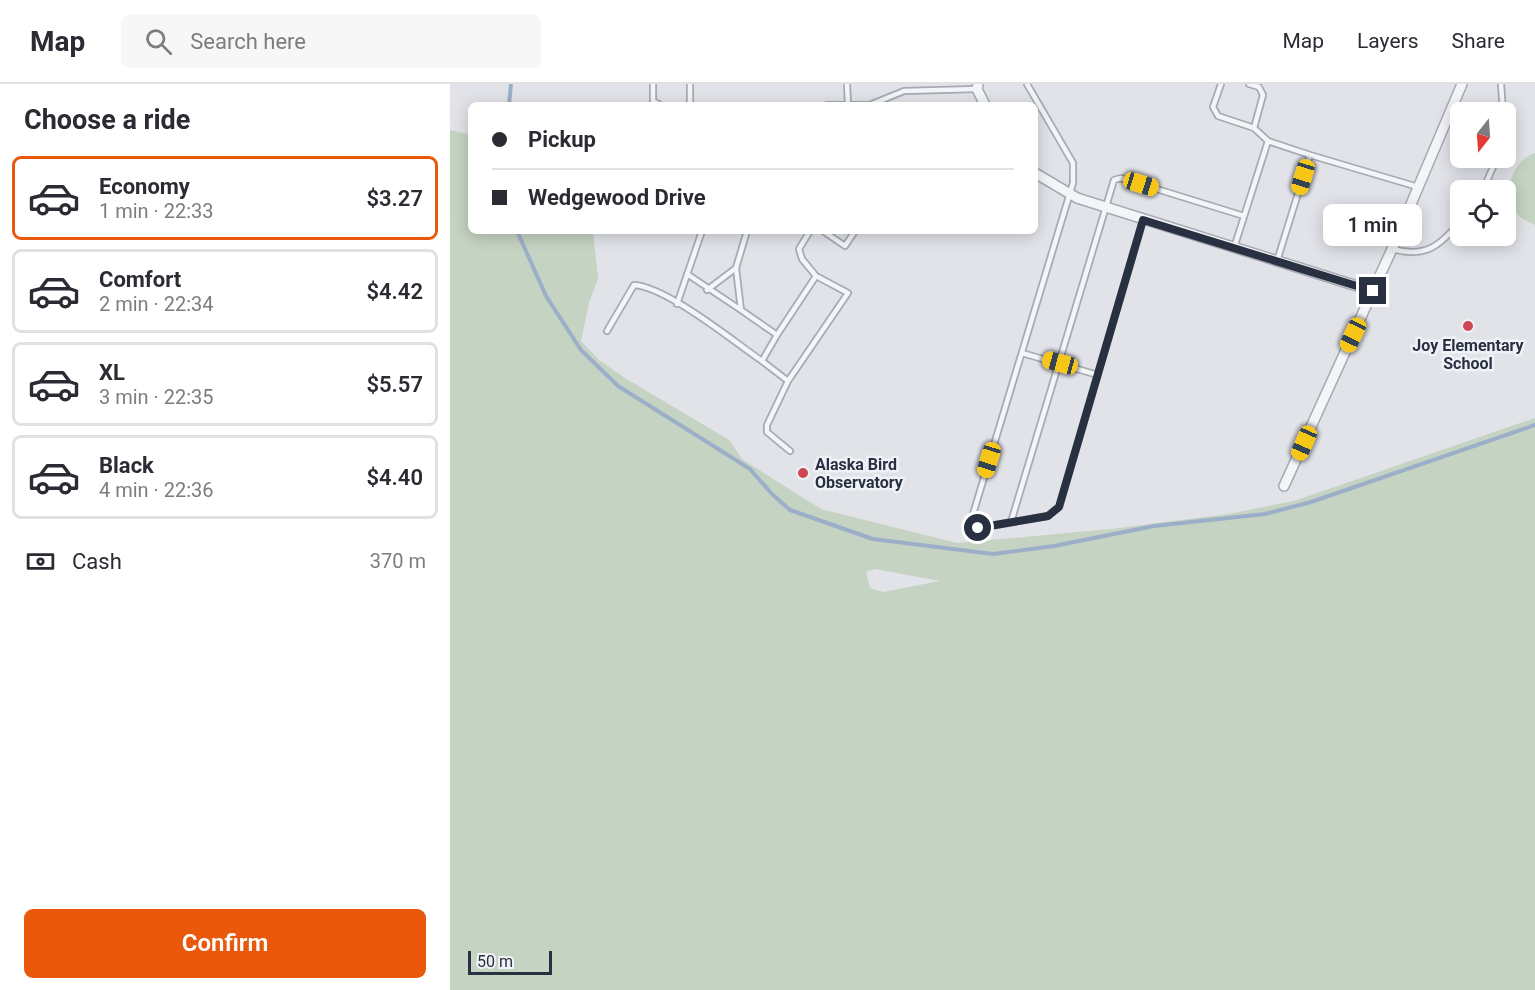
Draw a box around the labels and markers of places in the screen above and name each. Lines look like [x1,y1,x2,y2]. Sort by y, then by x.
marker: Joy Elementary School [1461,319,1475,333]
place label: Joy Elementary School [1412,336,1525,373]
place label: Alaska Bird Observatory [815,455,904,492]
marker: Alaska Bird Observatory [796,466,810,480]

